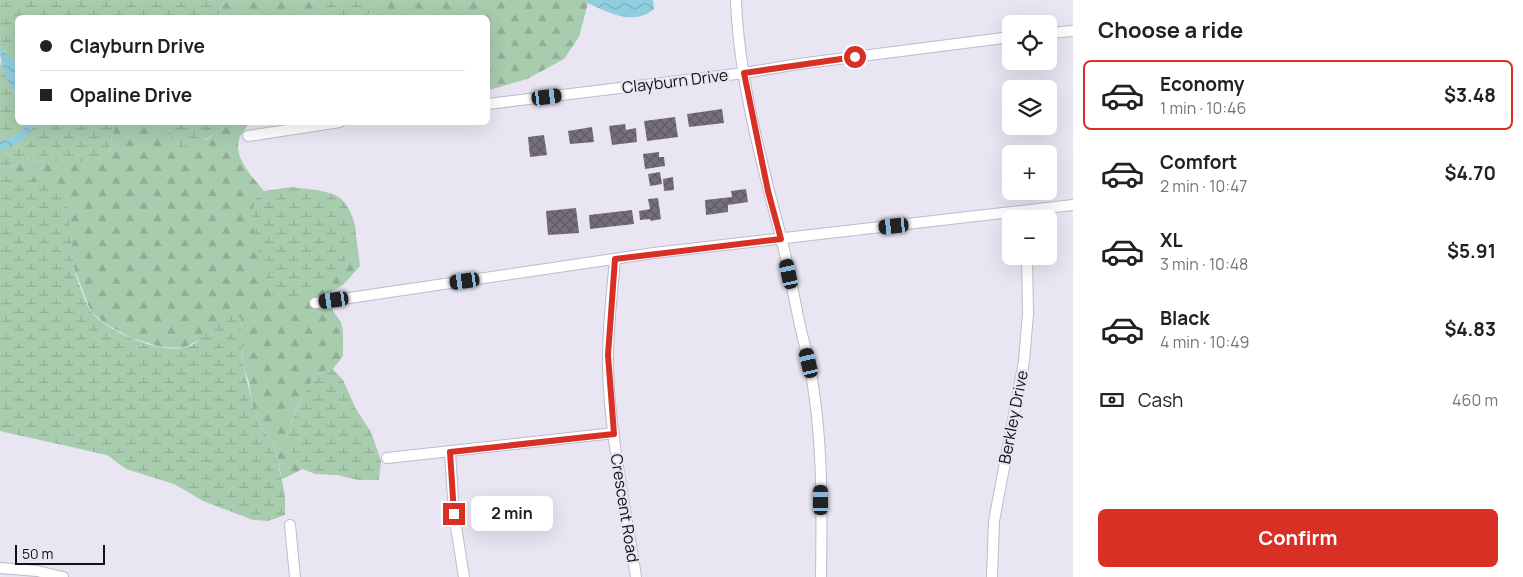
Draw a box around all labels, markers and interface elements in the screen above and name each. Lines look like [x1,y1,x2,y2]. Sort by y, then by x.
map controls [1002,15,1057,265]
button: locate [1002,15,1057,70]
text: Choose a ride [1098,15,1243,45]
text: Clayburn Drive [70,33,205,59]
route start [844,46,866,68]
street label: Clayburn Drive [621,64,729,98]
text: Economy [1160,71,1244,97]
icon: car [1100,73,1145,118]
button: layers [1002,80,1057,135]
text: Opaline Drive [70,82,192,108]
text: $3.48 [1444,82,1496,108]
car [531,88,562,106]
text: 1 min · 10:46 [1160,97,1246,119]
button: + [1002,145,1057,200]
text: Comfort [1160,149,1237,175]
icon: car [1100,151,1145,196]
text: $4.70 [1444,160,1496,186]
text: 2 min · 10:47 [1160,175,1247,197]
button: − [1002,210,1057,265]
car [878,217,909,235]
text: XL [1160,227,1183,253]
icon: car [1100,229,1145,274]
text: $5.91 [1447,238,1496,264]
text: 3 min · 10:48 [1160,253,1248,275]
car [778,258,799,290]
car [449,271,480,291]
car [318,290,349,310]
text: Black [1160,305,1209,331]
icon: car [1100,307,1145,352]
text: $4.83 [1444,316,1496,342]
text: 4 min · 10:49 [1160,331,1249,353]
car [798,347,819,379]
street label: Berkley Drive [993,368,1033,466]
icon: cash [1098,386,1126,414]
text: Cash [1138,387,1183,413]
text: 460 m [1452,389,1498,411]
street label: Crescent Road [606,452,644,564]
car [813,485,828,515]
callout: 2 min [472,496,554,532]
text: 2 min [491,502,533,524]
route end [443,503,465,525]
button: Confirm [1098,509,1498,567]
scale bar [15,542,105,565]
text: 50 m [22,544,53,563]

